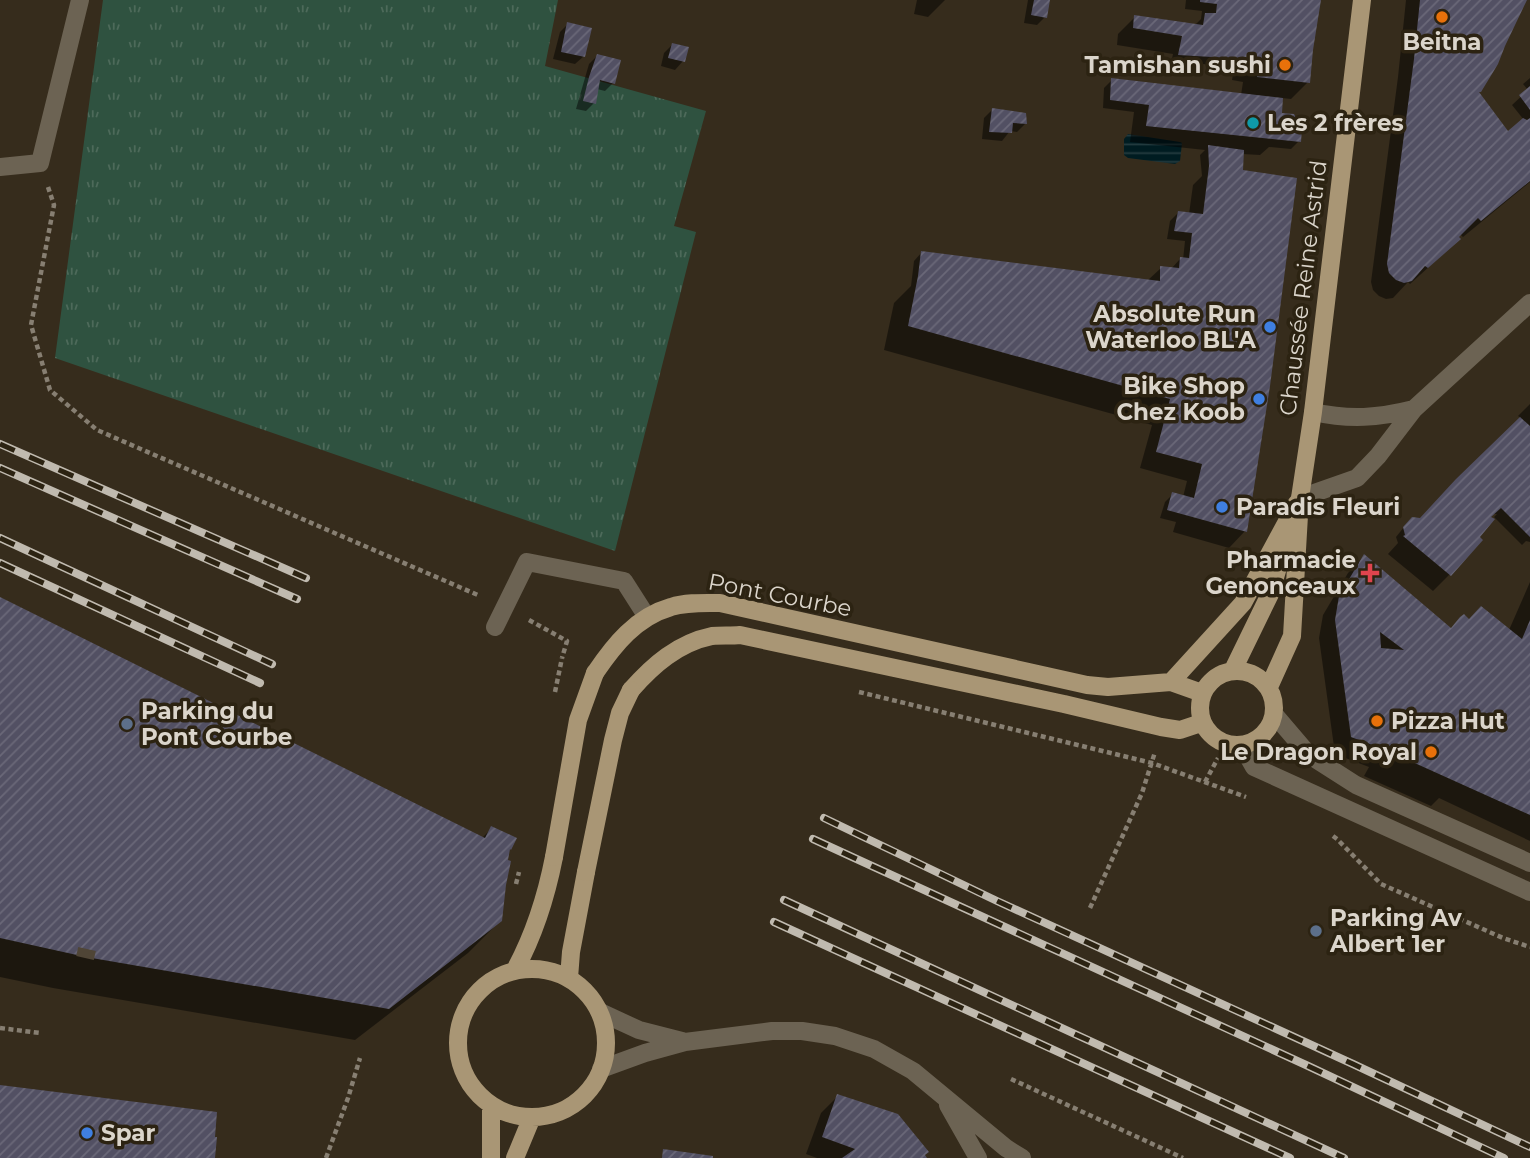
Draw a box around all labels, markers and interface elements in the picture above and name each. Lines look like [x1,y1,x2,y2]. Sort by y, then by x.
marker: Beitna [1434,9,1450,25]
place label: Beitna [1402,28,1482,56]
place label: Tamishan sushi [1084,51,1271,79]
marker: Tamishan sushi [1277,57,1293,73]
place label: Les 2 frères [1267,109,1404,137]
marker: Les 2 frères [1245,115,1261,131]
street label: Chaussée Reine Astrid [1273,159,1333,417]
place label: Absolute Run Waterloo BL'A [1085,300,1256,354]
marker: Absolute Run Waterloo BL'A [1262,319,1278,335]
place label: Bike Shop Chez Koob [1116,372,1245,426]
marker: Bike Shop Chez Koob [1251,391,1267,407]
place label: Paradis Fleuri [1236,493,1400,521]
marker: Paradis Fleuri [1214,499,1230,515]
place label: Pharmacie Genonceaux [1205,546,1356,600]
marker: Pharmacie Genonceaux [1362,565,1378,581]
street label: Pont Courbe [706,567,854,623]
place label: Parking du Pont Courbe [141,697,292,751]
place label: Pizza Hut [1391,707,1505,735]
marker: Pizza Hut [1369,713,1385,729]
marker: Parking du Pont Courbe [119,716,135,732]
place label: Le Dragon Royal [1220,738,1417,766]
marker: Le Dragon Royal [1423,744,1439,760]
place label: Parking Av Albert 1er [1329,904,1462,958]
marker: Parking Av Albert 1er [1308,923,1324,939]
place label: Spar [101,1119,156,1147]
marker: Spar [79,1125,95,1141]

